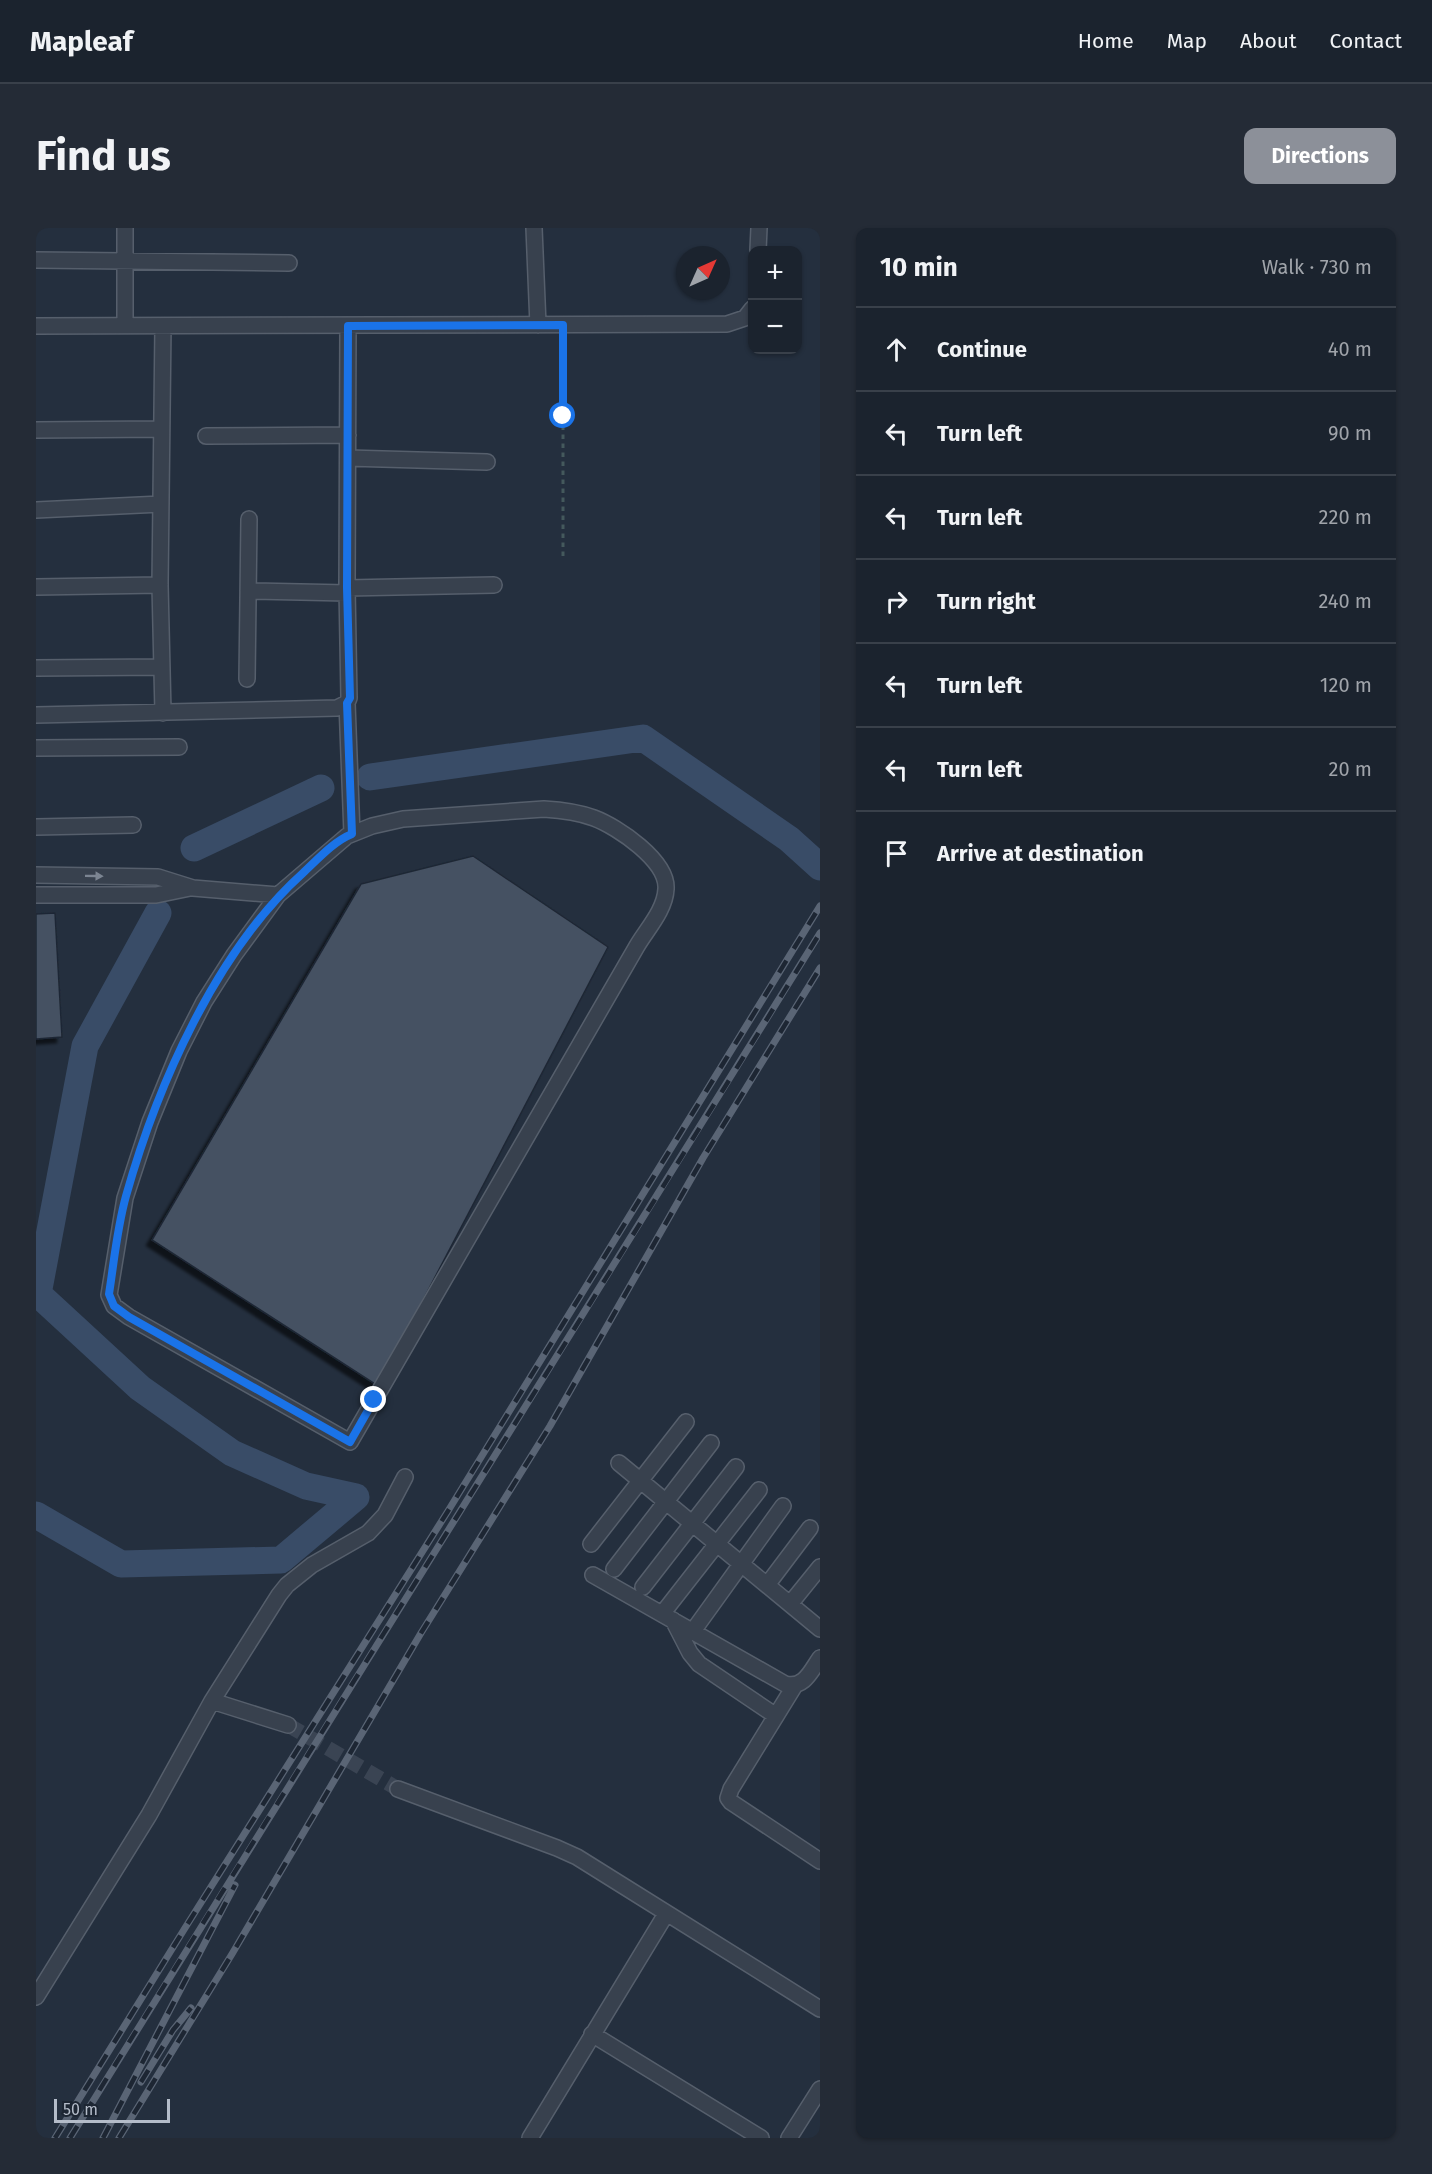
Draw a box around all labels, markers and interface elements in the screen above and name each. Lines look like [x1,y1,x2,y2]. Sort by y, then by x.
text: Mapleaf [30,25,133,58]
text: Home [1078,28,1134,54]
text: Map [1167,28,1207,54]
text: About [1240,28,1297,54]
text: Contact [1330,28,1402,54]
button: Directions [1244,128,1396,184]
text: Find us [36,131,171,181]
north arrow [676,246,730,300]
map controls [748,246,802,354]
button: + [748,246,802,300]
text: 10 min [880,252,958,283]
text: Walk · 730 m [1262,255,1372,279]
button: − [748,300,802,354]
icon: ahead [880,333,913,366]
text: Continue [937,336,1027,363]
text: 40 m [1328,337,1372,361]
route start [549,402,575,428]
icon: left [880,417,913,450]
text: Turn left [937,420,1022,447]
text: 90 m [1328,421,1372,445]
icon: left [880,501,913,534]
text: Turn left [937,504,1022,531]
text: 220 m [1319,505,1372,529]
icon: right [880,585,913,618]
text: Turn right [937,588,1036,615]
text: 240 m [1318,589,1372,613]
icon: left [880,669,913,702]
text: Turn left [937,672,1022,699]
text: 120 m [1320,673,1372,697]
icon: left [880,753,913,786]
text: Turn left [937,756,1022,783]
text: 20 m [1329,757,1372,781]
icon: arrive [880,837,913,870]
text: Arrive at destination [937,840,1144,867]
one-way arrow [85,871,104,881]
route end [360,1386,386,1412]
scale bar [54,2096,170,2124]
text: 50 m [63,2100,98,2119]

